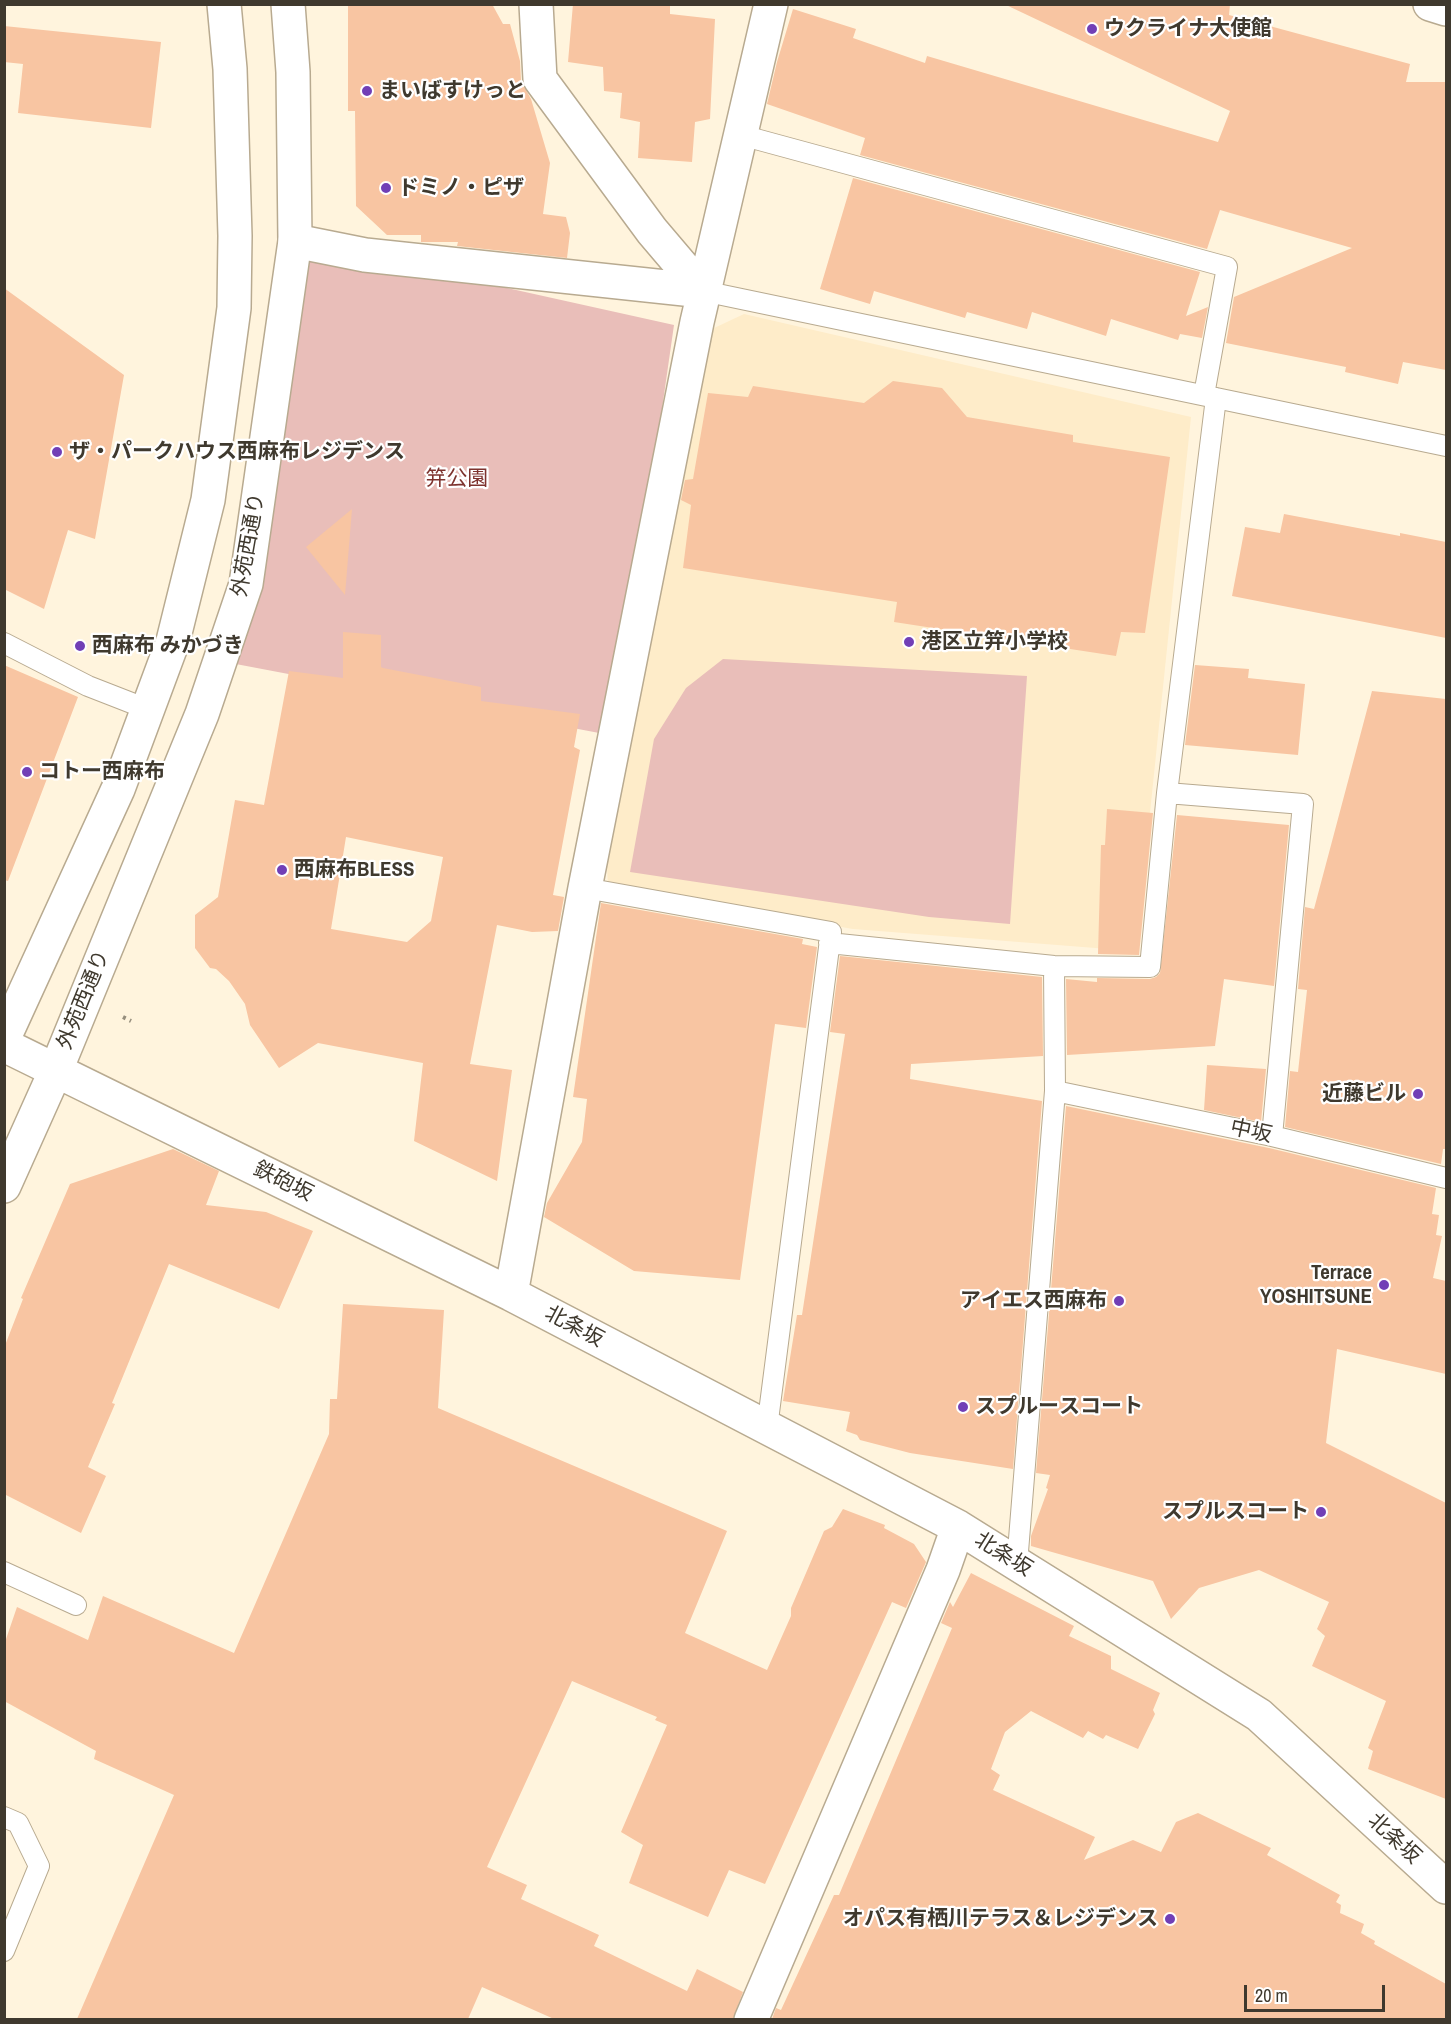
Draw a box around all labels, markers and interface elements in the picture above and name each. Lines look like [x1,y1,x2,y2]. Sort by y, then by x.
place label: ウクライナ大使館 [1104,16,1272,42]
marker: ウクライナ大使館 [1085,22,1099,36]
place label: まいばすけっと [379,78,526,104]
marker: まいばすけっと [360,84,374,98]
place label: ドミノ・ピザ [398,175,524,201]
marker: ドミノ・ピザ [379,181,393,195]
place label: ザ・パークハウス西麻布レジデンス [69,439,405,465]
marker: ザ・パークハウス西麻布レジデンス [50,445,64,459]
park label: 笄公園 [426,466,488,492]
street label: 外苑西通り [227,491,271,599]
place label: 港区立笄小学校 [921,629,1068,655]
place label: 西麻布 みかづき [92,633,244,659]
marker: 港区立笄小学校 [902,635,916,649]
marker: 西麻布 みかづき [73,639,87,653]
place label: コトー西麻布 [39,759,165,785]
marker: コトー西麻布 [20,765,34,779]
place label: 西麻布BLESS [294,857,414,883]
marker: 西麻布BLESS [275,863,289,877]
street label: 外苑西通り [53,947,115,1053]
place label: 近藤ビル [1322,1081,1406,1107]
marker: 近藤ビル [1411,1087,1425,1101]
street label: 中坂 [1228,1115,1274,1149]
street label: 鉄砲坂 [249,1157,317,1207]
place label: Terrace YOSHITSUNE [1260,1260,1372,1310]
marker: Terrace YOSHITSUNE [1377,1278,1391,1292]
place label: アイエス西麻布 [960,1288,1107,1314]
marker: アイエス西麻布 [1112,1294,1126,1308]
street label: 北条坂 [540,1301,608,1353]
place label: スプルースコート [975,1394,1143,1420]
marker: スプルースコート [956,1400,970,1414]
place label: スプルスコート [1162,1499,1309,1525]
marker: スプルスコート [1314,1505,1328,1519]
street label: 北条坂 [970,1528,1036,1582]
street label: 北条坂 [1362,1808,1426,1870]
place label: オパス有栖川テラス＆レジデンス [843,1906,1158,1932]
marker: オパス有栖川テラス＆レジデンス [1163,1912,1177,1926]
scale bar [1247,1973,1388,2011]
text: 20 m [1255,1983,1288,2008]

